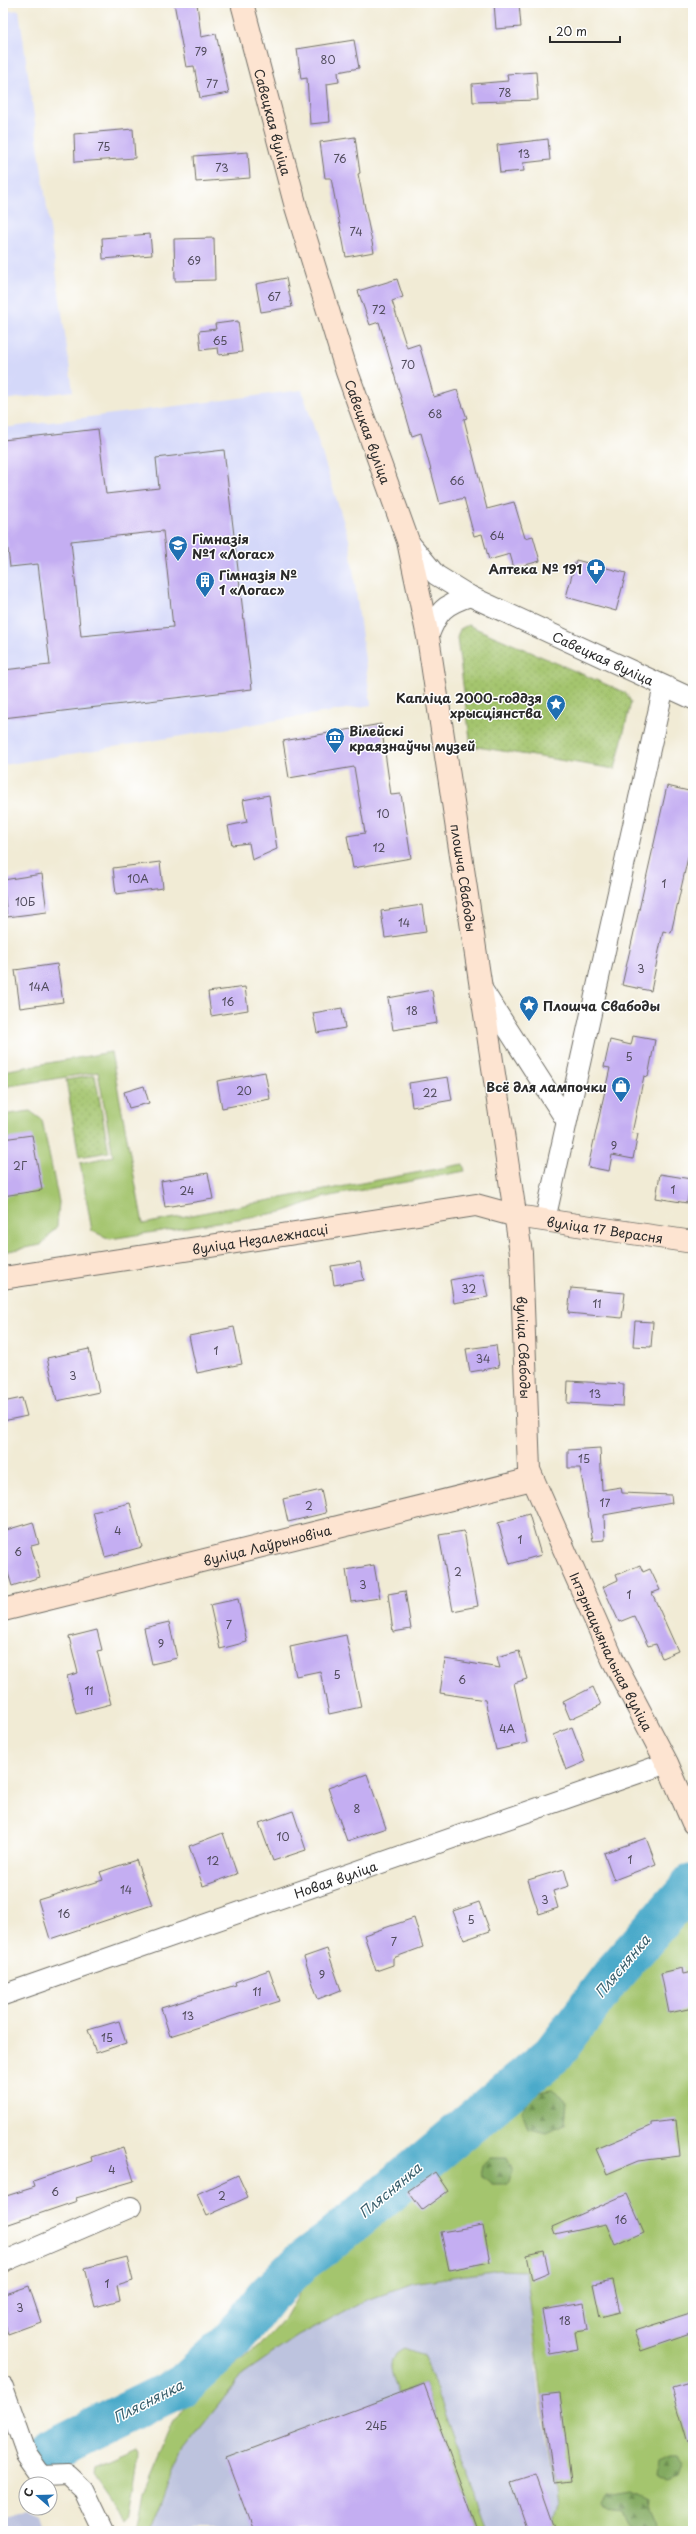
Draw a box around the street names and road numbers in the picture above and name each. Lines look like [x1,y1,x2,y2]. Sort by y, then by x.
street label: Савецкая вуліца [250,66,297,177]
street label: Савецкая вуліца [341,377,396,486]
street label: Савецкая вуліца [550,626,657,689]
street label: плошча Свабоды [447,822,482,933]
street label: вуліца 17 Верасня [545,1211,664,1247]
street label: вуліца Незалежнасці [191,1218,329,1258]
street label: вуліца Свабоды [513,1296,536,1399]
street label: вуліца Лаўрыновіча [201,1520,333,1570]
street label: Інтэрнацыянальная вуліца [566,1569,658,1734]
street label: Новая вуліца [291,1856,379,1902]

